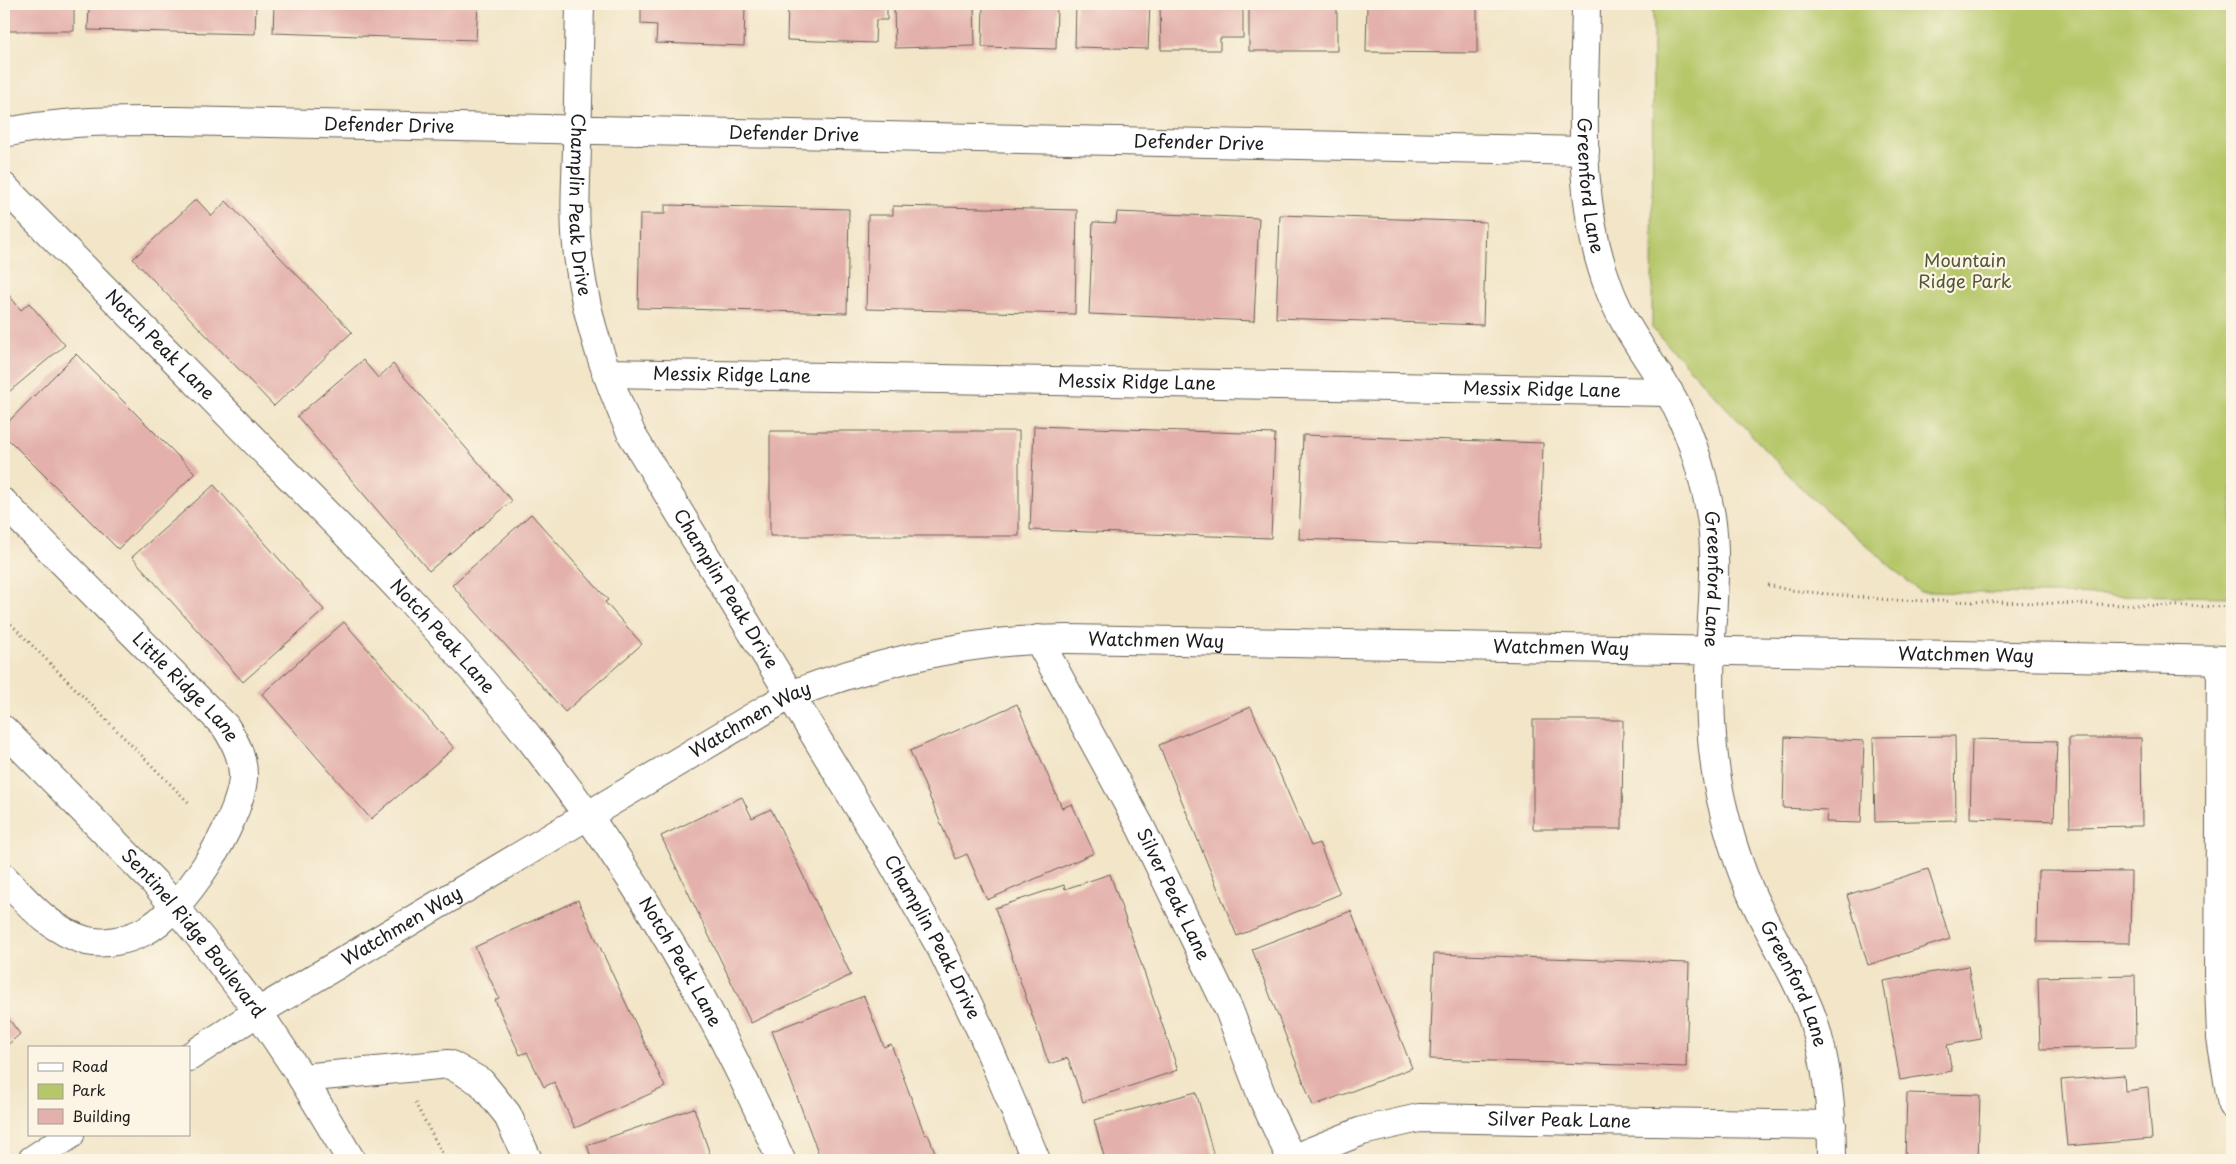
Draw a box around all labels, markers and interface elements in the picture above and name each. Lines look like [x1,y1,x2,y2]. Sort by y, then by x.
street label: Defender Drive [324,109,455,139]
street label: Champlin Peak Drive [563,113,599,298]
street label: Defender Drive [729,118,860,148]
street label: Greenford Lane [1572,118,1612,256]
street label: Defender Drive [1133,126,1265,156]
park label: Mountain Ridge Park [1918,246,2012,294]
street label: Notch Peak Lane [100,282,222,405]
street label: Messix Ridge Lane [653,359,811,389]
street label: Messix Ridge Lane [1058,366,1216,396]
street label: Messix Ridge Lane [1463,373,1621,403]
street label: Champlin Peak Drive [668,503,786,673]
street label: Greenford Lane [1698,509,1729,648]
street label: Notch Peak Lane [385,572,503,699]
street label: Watchmen Way [1088,624,1224,654]
street label: Little Ridge Lane [127,625,247,747]
street label: Watchmen Way [1493,632,1629,661]
street label: Watchmen Way [1898,639,2034,668]
street label: Watchmen Way [684,674,814,764]
street label: Silver Peak Lane [1131,823,1218,965]
street label: Sentinel Ridge Boulevard [116,842,273,1023]
street label: Champlin Peak Drive [878,849,988,1023]
street label: Watchmen Way [336,878,467,971]
street label: Notch Peak Lane [633,891,729,1031]
street label: Greenford Lane [1754,915,1835,1049]
legend [28,1046,190,1136]
text: Road [72,1054,108,1077]
text: Park [72,1078,106,1101]
text: Building [72,1104,131,1127]
street label: Silver Peak Lane [1487,1104,1632,1134]

